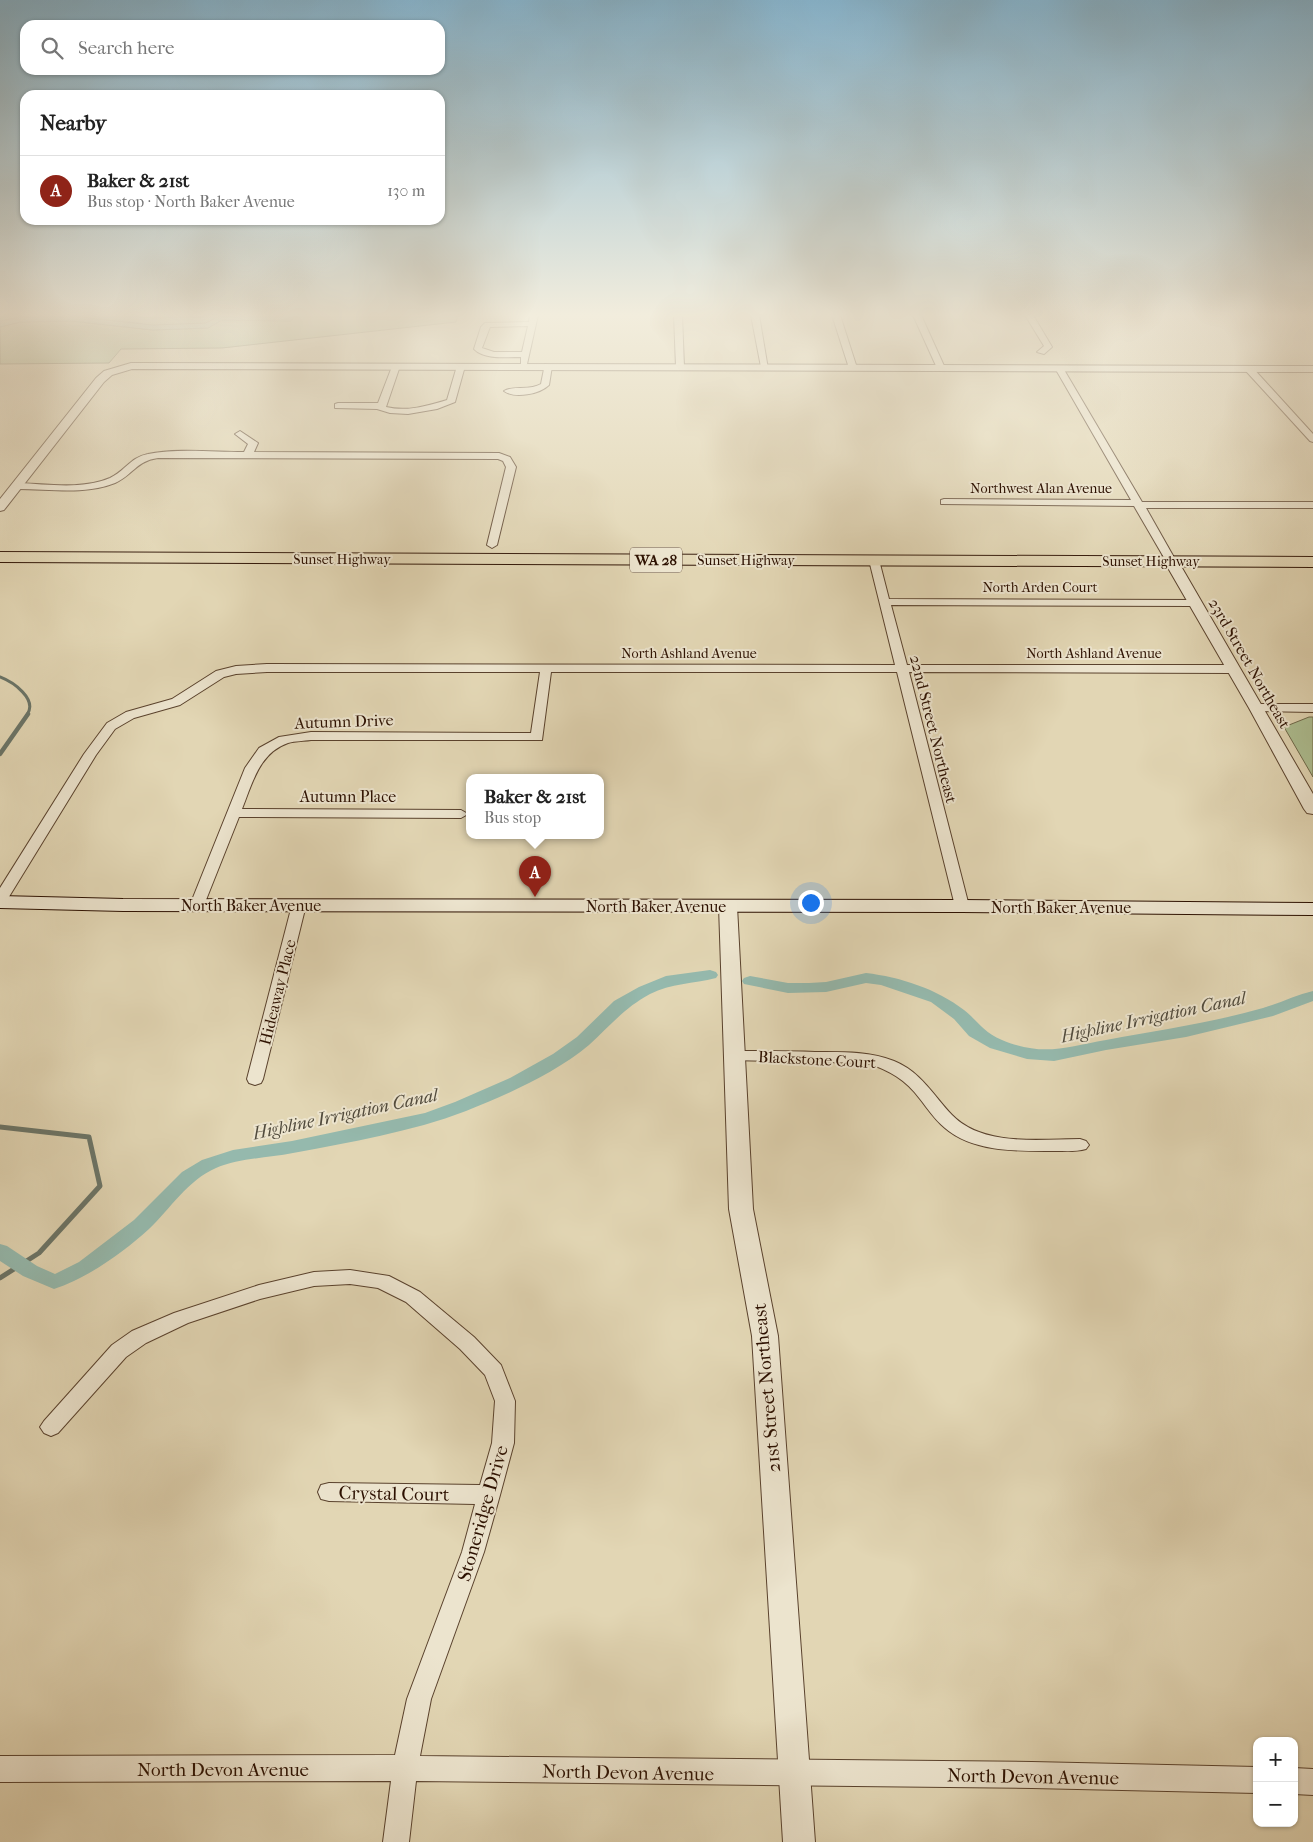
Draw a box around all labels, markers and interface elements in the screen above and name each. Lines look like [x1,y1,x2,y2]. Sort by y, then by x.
search box [20,20,445,75]
icon: search [38,34,66,62]
text: Search here [78,37,174,59]
text: Nearby [40,111,106,135]
text: Baker & 21st [87,170,189,192]
text: A [51,181,61,200]
text: 130 m [387,181,425,200]
text: Bus stop · North Baker Avenue [87,192,295,211]
street label: Northwest Alan Avenue [970,480,1112,497]
road number: WA 28 [630,548,682,572]
street label: Sunset Highway [293,551,391,568]
street label: Sunset Highway [697,552,795,569]
street label: Sunset Highway [1102,553,1200,570]
street label: North Arden Court [982,579,1098,596]
street label: 23rd Street Northeast [1204,595,1295,732]
street label: North Ashland Avenue [621,645,757,662]
street label: North Ashland Avenue [1026,645,1162,662]
street label: 22nd Street Northeast [906,653,961,805]
street label: Autumn Drive [293,710,394,733]
popup [466,774,604,839]
text: Baker & 21st [484,786,586,808]
street label: Autumn Place [299,787,396,806]
text: Bus stop [484,808,541,827]
pin: A [519,856,551,897]
your location [798,890,824,916]
street label: North Baker Avenue [181,896,321,915]
street label: North Baker Avenue [586,897,726,916]
street label: North Baker Avenue [991,898,1131,917]
street label: Hideaway Place [255,937,300,1047]
water label: Highline Irrigation Canal [1058,987,1250,1048]
street label: Blackstone Court [758,1047,877,1072]
water label: Highline Irrigation Canal [250,1084,442,1145]
street label: 21st Street Northeast [749,1302,785,1473]
street label: Stoneridge Drive [453,1443,513,1584]
street label: Crystal Court [338,1482,450,1506]
map controls [1253,1737,1298,1827]
button: + [1253,1737,1298,1782]
street label: North Devon Avenue [137,1759,309,1781]
street label: North Devon Avenue [542,1761,714,1785]
street label: North Devon Avenue [947,1765,1119,1789]
button: − [1253,1782,1298,1827]

